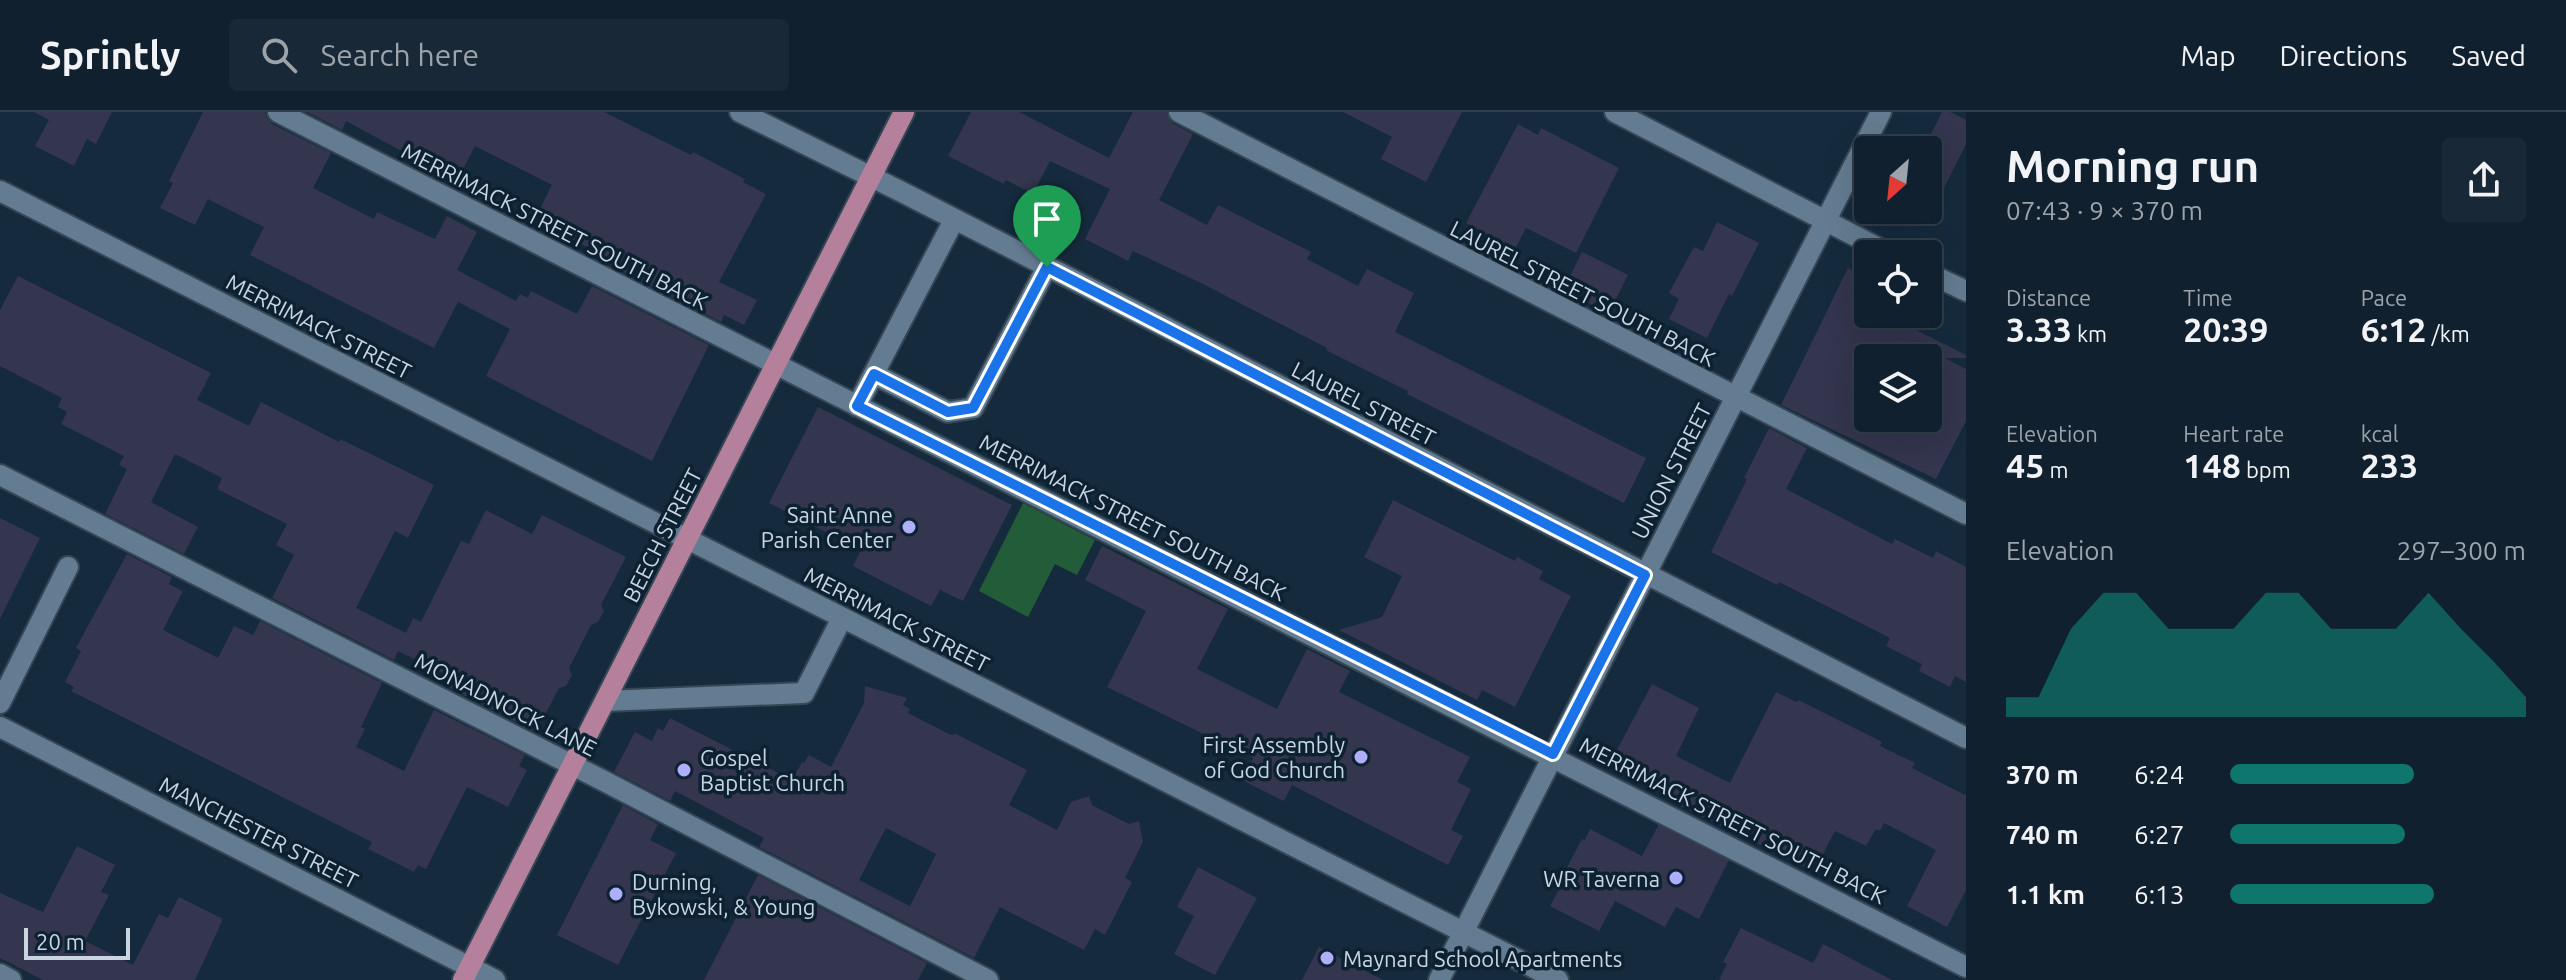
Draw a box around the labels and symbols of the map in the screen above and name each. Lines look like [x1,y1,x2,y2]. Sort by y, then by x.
north arrow [1854,136,1942,224]
street label: MERRIMACK STREET SOUTH BACK [398,138,713,315]
pin [1013,185,1081,267]
street label: LAUREL STREET SOUTH BACK [1446,215,1720,371]
street label: MERRIMACK STREET [222,269,416,383]
street label: LAUREL STREET [1288,356,1440,450]
street label: UNION STREET [1626,399,1716,543]
street label: MERRIMACK STREET SOUTH BACK [976,429,1291,606]
street label: BEECH STREET [618,464,706,606]
place label: Saint Anne Parish Center [761,502,894,552]
marker: Saint Anne Parish Center [900,518,918,536]
street label: MERRIMACK STREET [800,562,994,676]
street label: MONADNOCK LANE [411,647,601,761]
place label: First Assembly of God Church [1202,732,1345,782]
street label: MERRIMACK STREET SOUTH BACK [1576,732,1891,909]
place label: Gospel Baptist Church [700,745,845,795]
marker: First Assembly of God Church [1352,748,1370,766]
marker: Gospel Baptist Church [675,761,693,779]
street label: MANCHESTER STREET [156,771,362,893]
place label: WR Taverna [1543,866,1660,891]
place label: Durning, Bykowski, & Young [632,869,815,919]
marker: WR Taverna [1667,869,1685,887]
marker: Durning, Bykowski, & Young [607,885,625,903]
scale bar [24,924,130,960]
place label: Maynard School Apartments [1343,946,1622,971]
marker: Maynard School Apartments [1318,949,1336,967]

